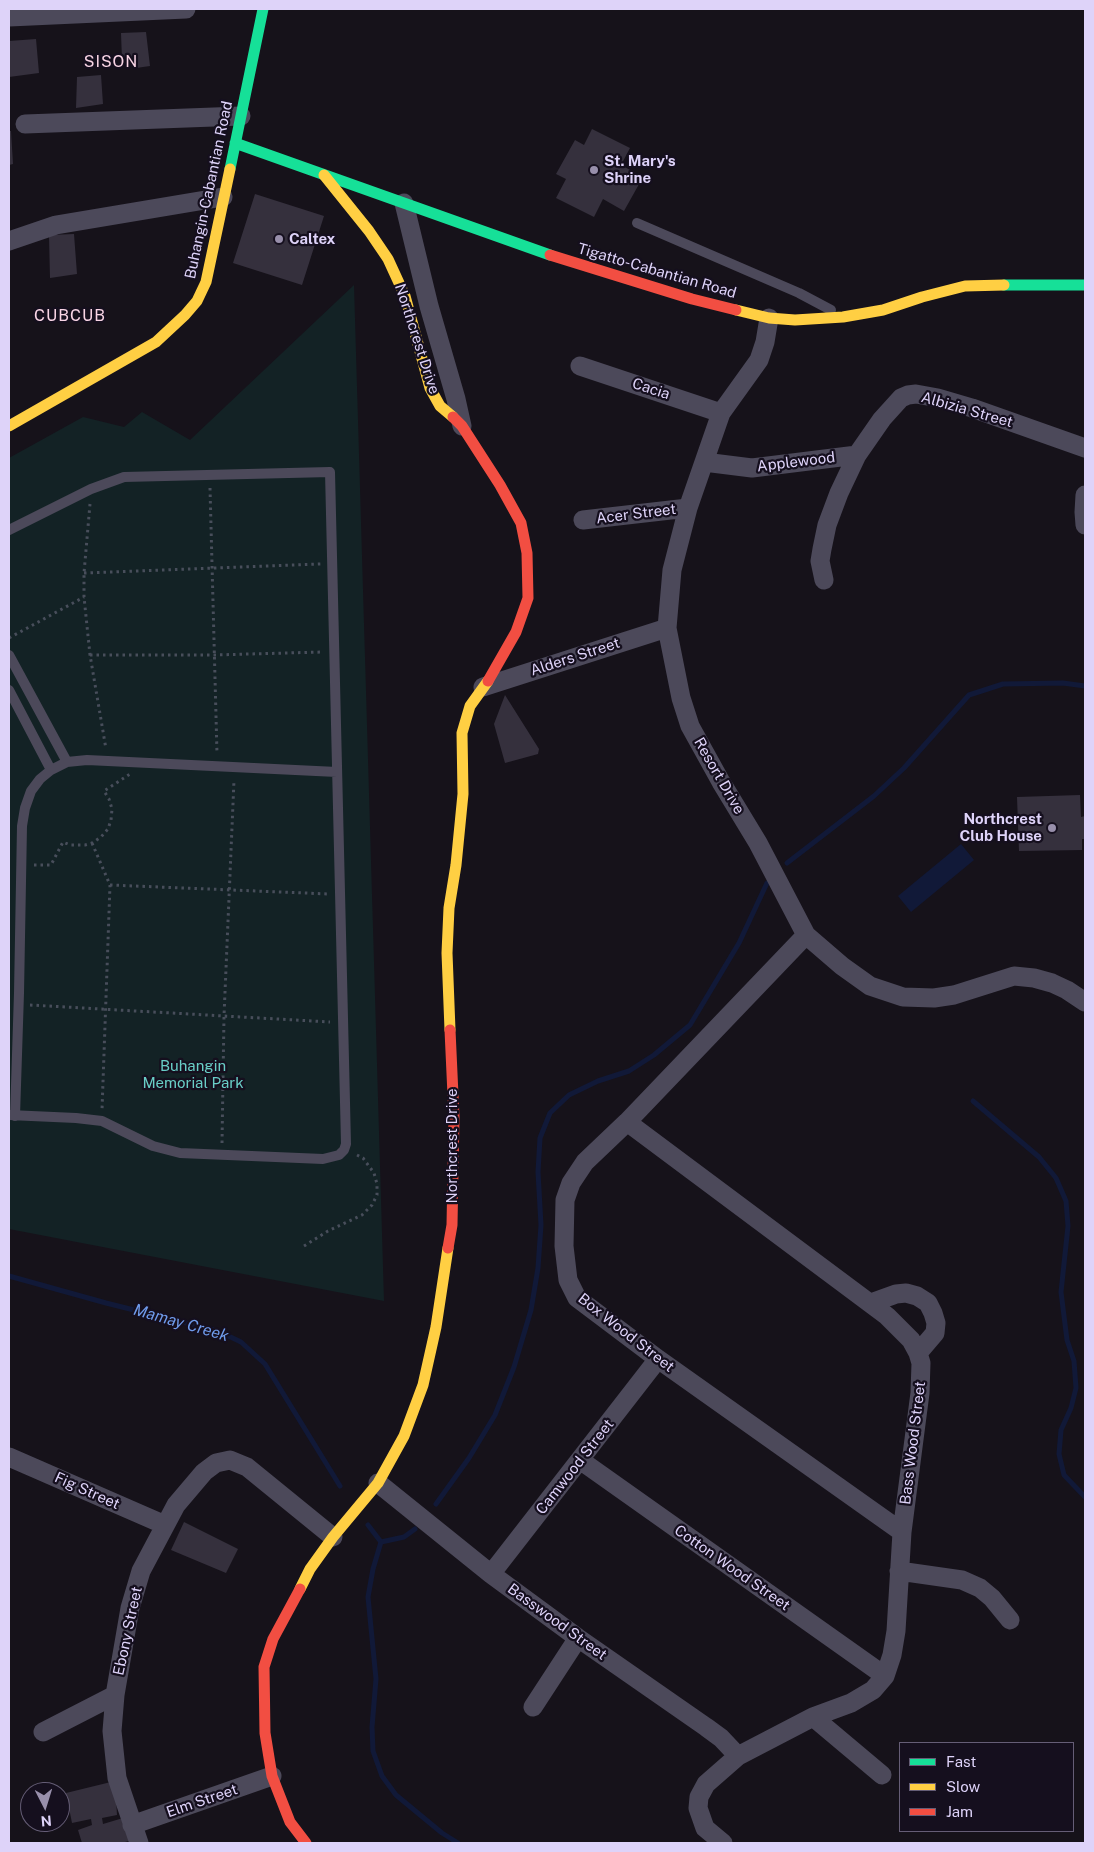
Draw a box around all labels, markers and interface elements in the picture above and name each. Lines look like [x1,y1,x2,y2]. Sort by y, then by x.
district label: SISON [83,52,139,72]
street label: Buhangin-Cabantian Road [181,99,237,281]
place label: St. Mary's Shrine [604,152,676,187]
marker: St. Mary's Shrine [588,164,600,176]
place label: Caltex [289,230,335,248]
marker: Caltex [273,233,285,245]
street label: Tigatto-Cabantian Road [576,240,738,302]
street label: Northcrest Drive [391,282,443,396]
district label: CUBCUB [33,306,107,326]
street label: Cacia [630,374,672,404]
street label: Albizia Street [919,388,1015,432]
street label: Applewood [756,448,836,476]
street label: Acer Street [595,500,677,528]
street label: Alders Street [528,634,622,680]
street label: Resort Drive [690,735,748,817]
place label: Northcrest Club House [960,810,1042,845]
marker: Northcrest Club House [1046,822,1058,834]
park label: Buhangin Memorial Park [142,1057,244,1092]
street label: Northcrest Drive [443,1089,461,1203]
street label: Box Wood Street [574,1290,678,1376]
water label: Mamay Creek [131,1300,231,1346]
street label: Bass Wood Street [897,1380,929,1506]
street label: Camwood Street [532,1416,618,1518]
street label: Fig Street [52,1469,122,1513]
street label: Cotton Wood Street [671,1521,793,1615]
street label: Basswood Street [504,1580,610,1664]
street label: Ebony Street [110,1585,146,1677]
legend [899,1742,1074,1832]
text: Fast [946,1753,976,1770]
text: Slow [946,1778,980,1795]
street label: Elm Street [164,1780,240,1822]
north arrow [20,1782,70,1832]
text: Jam [946,1803,973,1820]
text: N [40,1812,52,1829]

